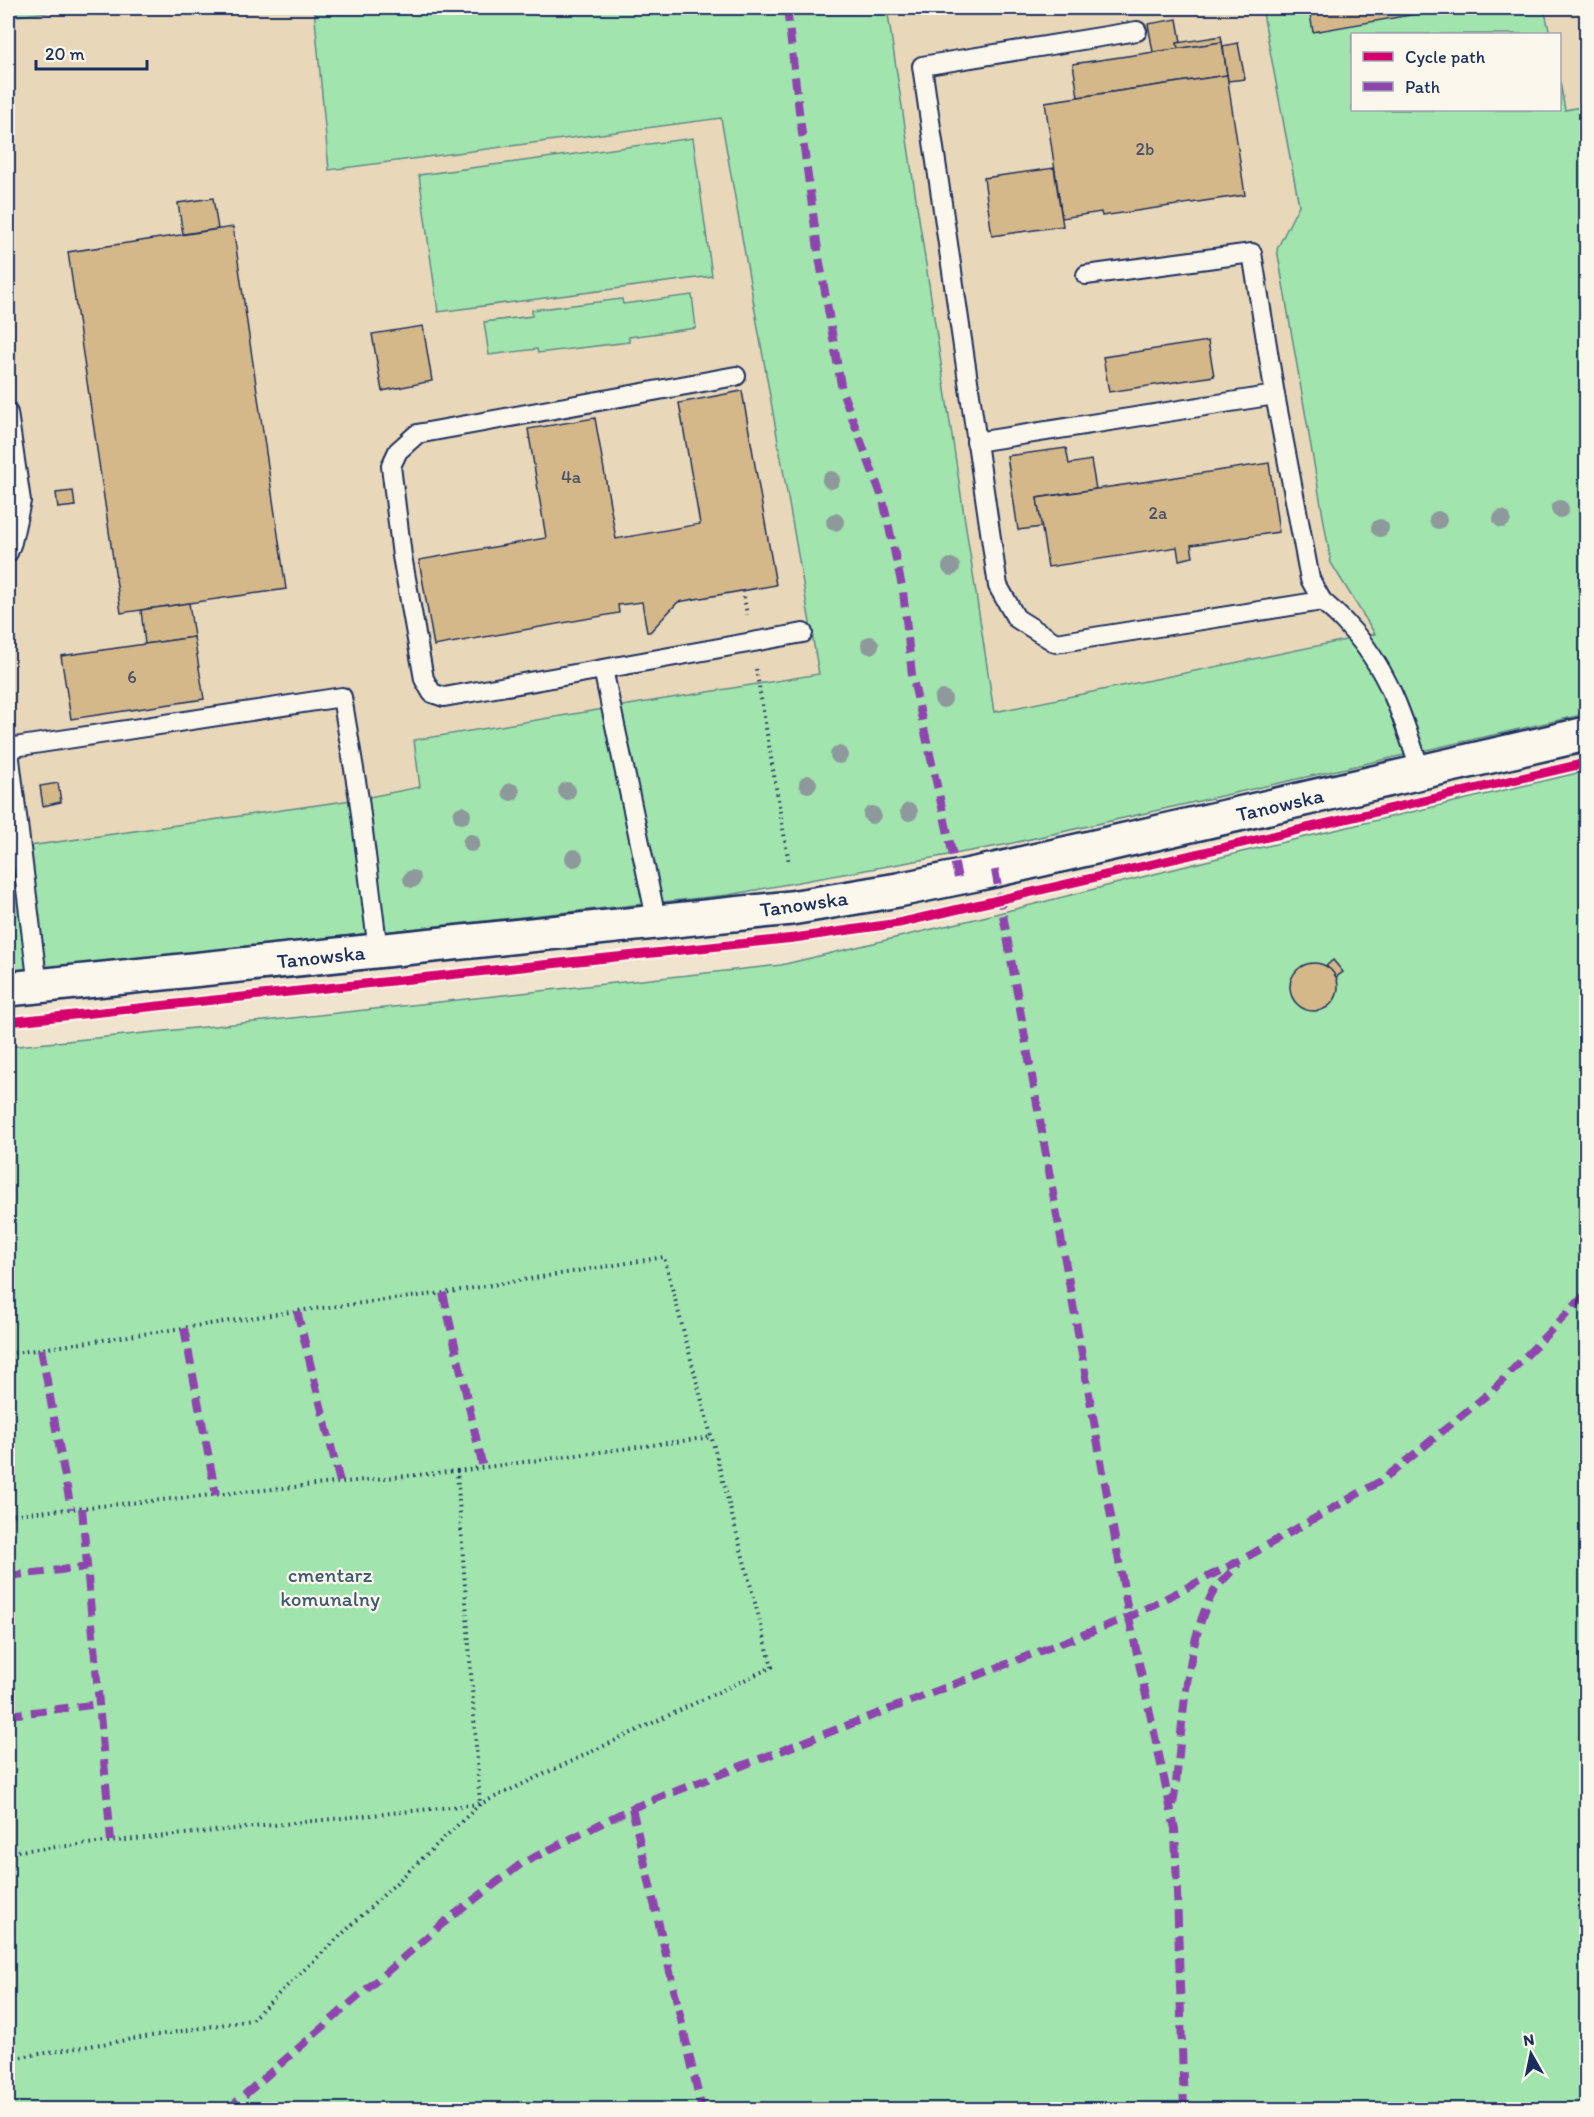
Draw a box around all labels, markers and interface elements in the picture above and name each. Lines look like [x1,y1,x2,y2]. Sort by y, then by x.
scale bar [36,33,147,71]
legend [1351,33,1561,111]
text: 20 m [45,43,85,65]
text: Cycle path [1405,46,1486,68]
text: Path [1405,76,1440,98]
house number: 2b [1136,138,1154,160]
house number: 4a [561,466,582,488]
house number: 2a [1149,502,1168,524]
house number: 6 [127,666,137,688]
street label: Tanowska [1234,782,1326,827]
street label: Tanowska [758,885,850,922]
street label: Tanowska [276,939,366,974]
park label: cmentarz komunalny [280,1562,380,1611]
north arrow [1501,2024,1561,2084]
text: N [1522,2029,1536,2050]

